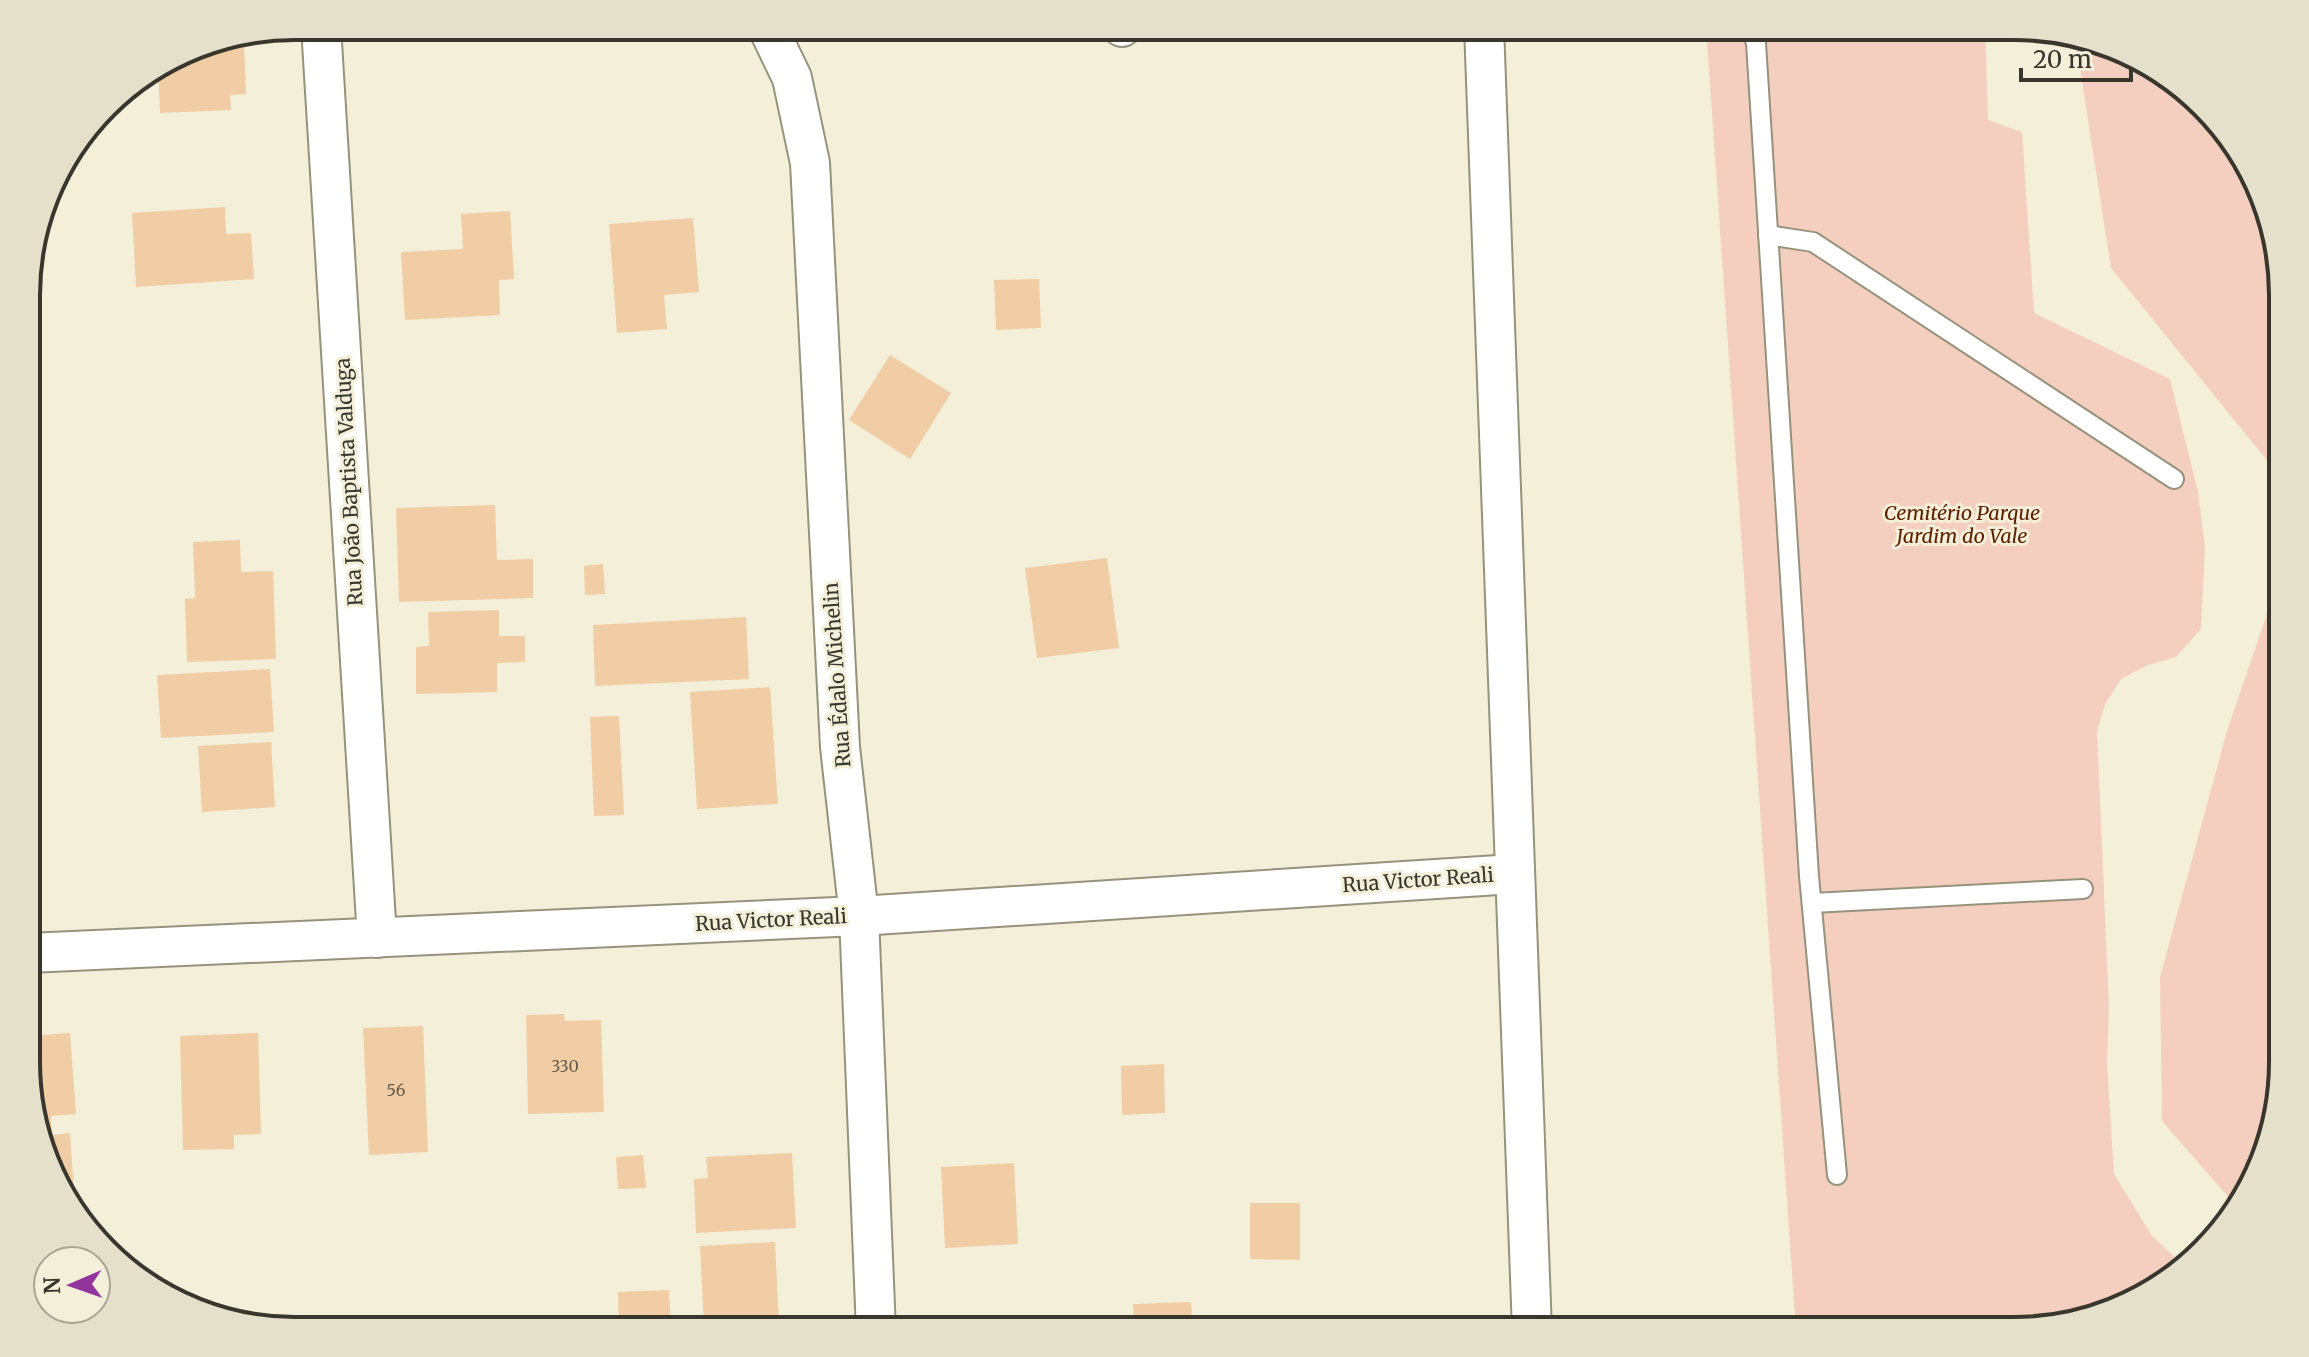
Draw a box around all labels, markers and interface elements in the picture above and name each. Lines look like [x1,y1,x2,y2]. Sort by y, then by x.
scale bar [2021,32,2131,82]
text: 20 m [2033,44,2092,75]
street label: Rua João Baptista Valduga [330,357,367,607]
park label: Cemitério Parque Jardim do Vale [1884,500,2040,548]
street label: Rua Édalo Michelin [816,582,855,769]
street label: Rua Victor Reali [1341,862,1495,897]
street label: Rua Victor Reali [695,903,847,936]
house number: 330 [551,1056,579,1076]
house number: 56 [387,1080,406,1100]
north arrow [32,1245,112,1325]
text: N [38,1276,66,1295]

